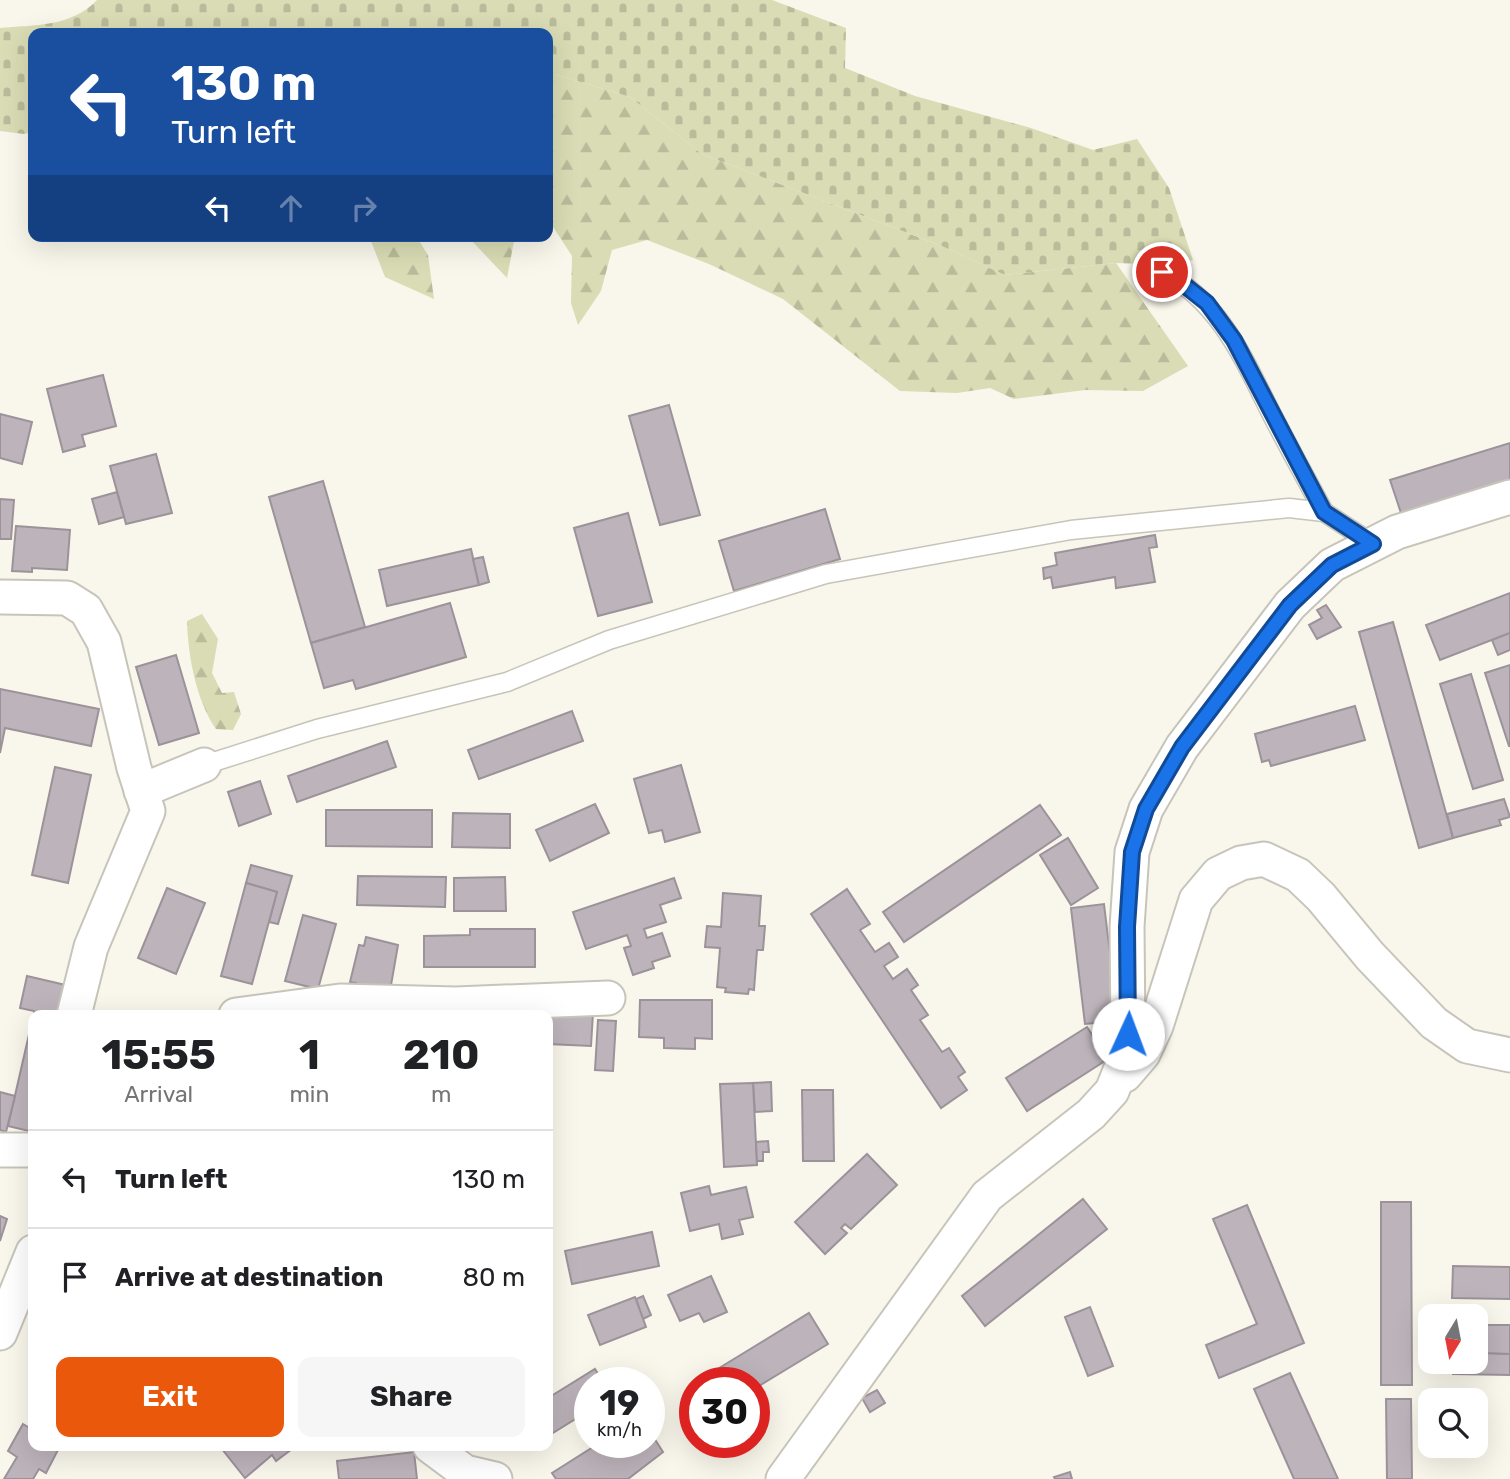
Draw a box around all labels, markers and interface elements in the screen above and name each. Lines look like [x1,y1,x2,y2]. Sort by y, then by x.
text: 130 m [171,54,316,112]
icon: left [56,56,147,147]
text: Turn left [171,113,296,151]
icon: left [199,189,237,227]
icon: ahead [272,189,310,227]
icon: right [345,189,383,227]
pin [1132,242,1192,302]
icon: arrive [1143,253,1181,291]
position arrow [1091,997,1165,1071]
text: 15:55 [101,1030,216,1080]
text: 1 [299,1030,320,1080]
text: 210 [403,1030,480,1080]
text: Arrival [124,1080,193,1108]
text: min [289,1080,329,1108]
text: m [431,1080,451,1108]
icon: left [56,1160,94,1198]
text: Turn left [115,1164,227,1195]
text: 130 m [452,1164,525,1195]
icon: arrive [56,1258,94,1296]
text: Arrive at destination [115,1262,383,1293]
text: 80 m [462,1262,525,1293]
north arrow [1418,1304,1488,1374]
map controls [1418,1304,1488,1458]
button: Exit [56,1357,284,1437]
button: Share [298,1357,525,1437]
speed limit sign: 30 [679,1367,770,1458]
text: 19 [600,1382,639,1424]
button: search [1418,1388,1488,1458]
text: km/h [597,1419,642,1441]

